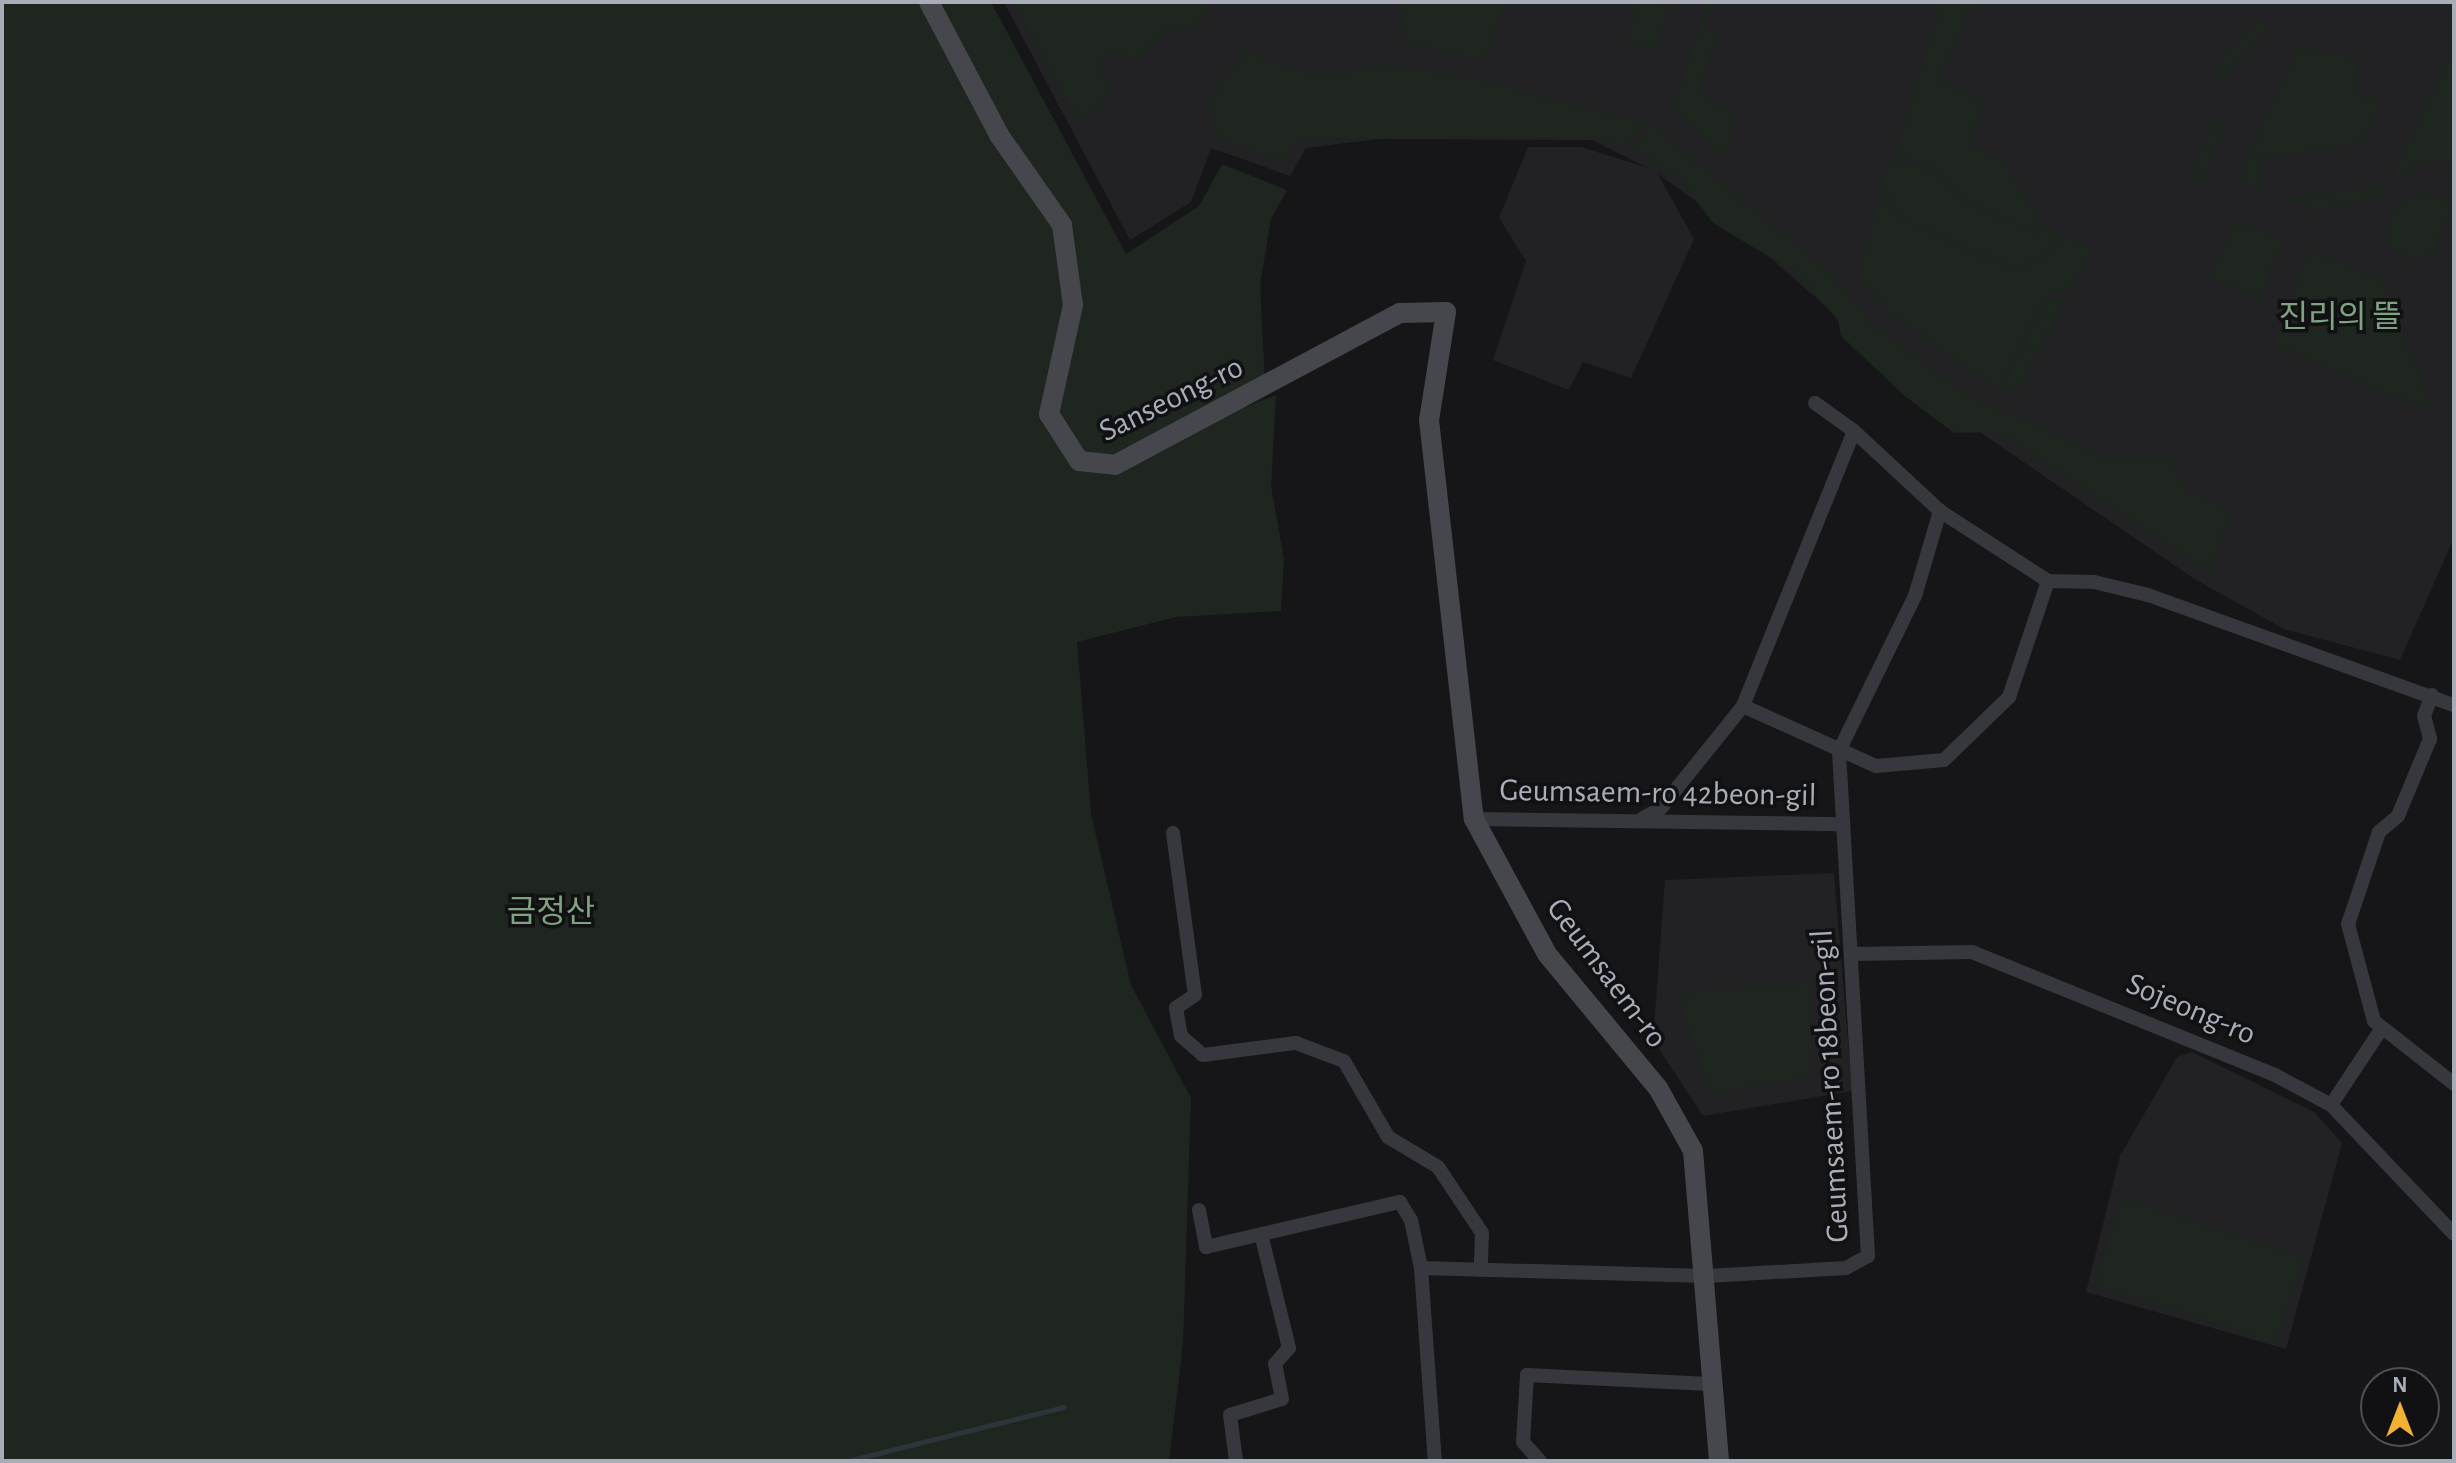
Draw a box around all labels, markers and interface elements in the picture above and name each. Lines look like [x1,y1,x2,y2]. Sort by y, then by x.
park label: 진리의 뜰 [2278,298,2402,336]
street label: Sanseong-ro [1093,348,1249,450]
street label: Geumsaem-ro 42beon-gil [1499,771,1817,815]
street label: Geumsaem-ro [1538,890,1676,1056]
park label: 금정산 [507,893,595,931]
street label: Geumsaem-ro 18beon-gil [1803,929,1857,1243]
street label: Sojeong-ro [2121,965,2261,1053]
north arrow [2360,1367,2440,1447]
text: N [2392,1374,2408,1396]

